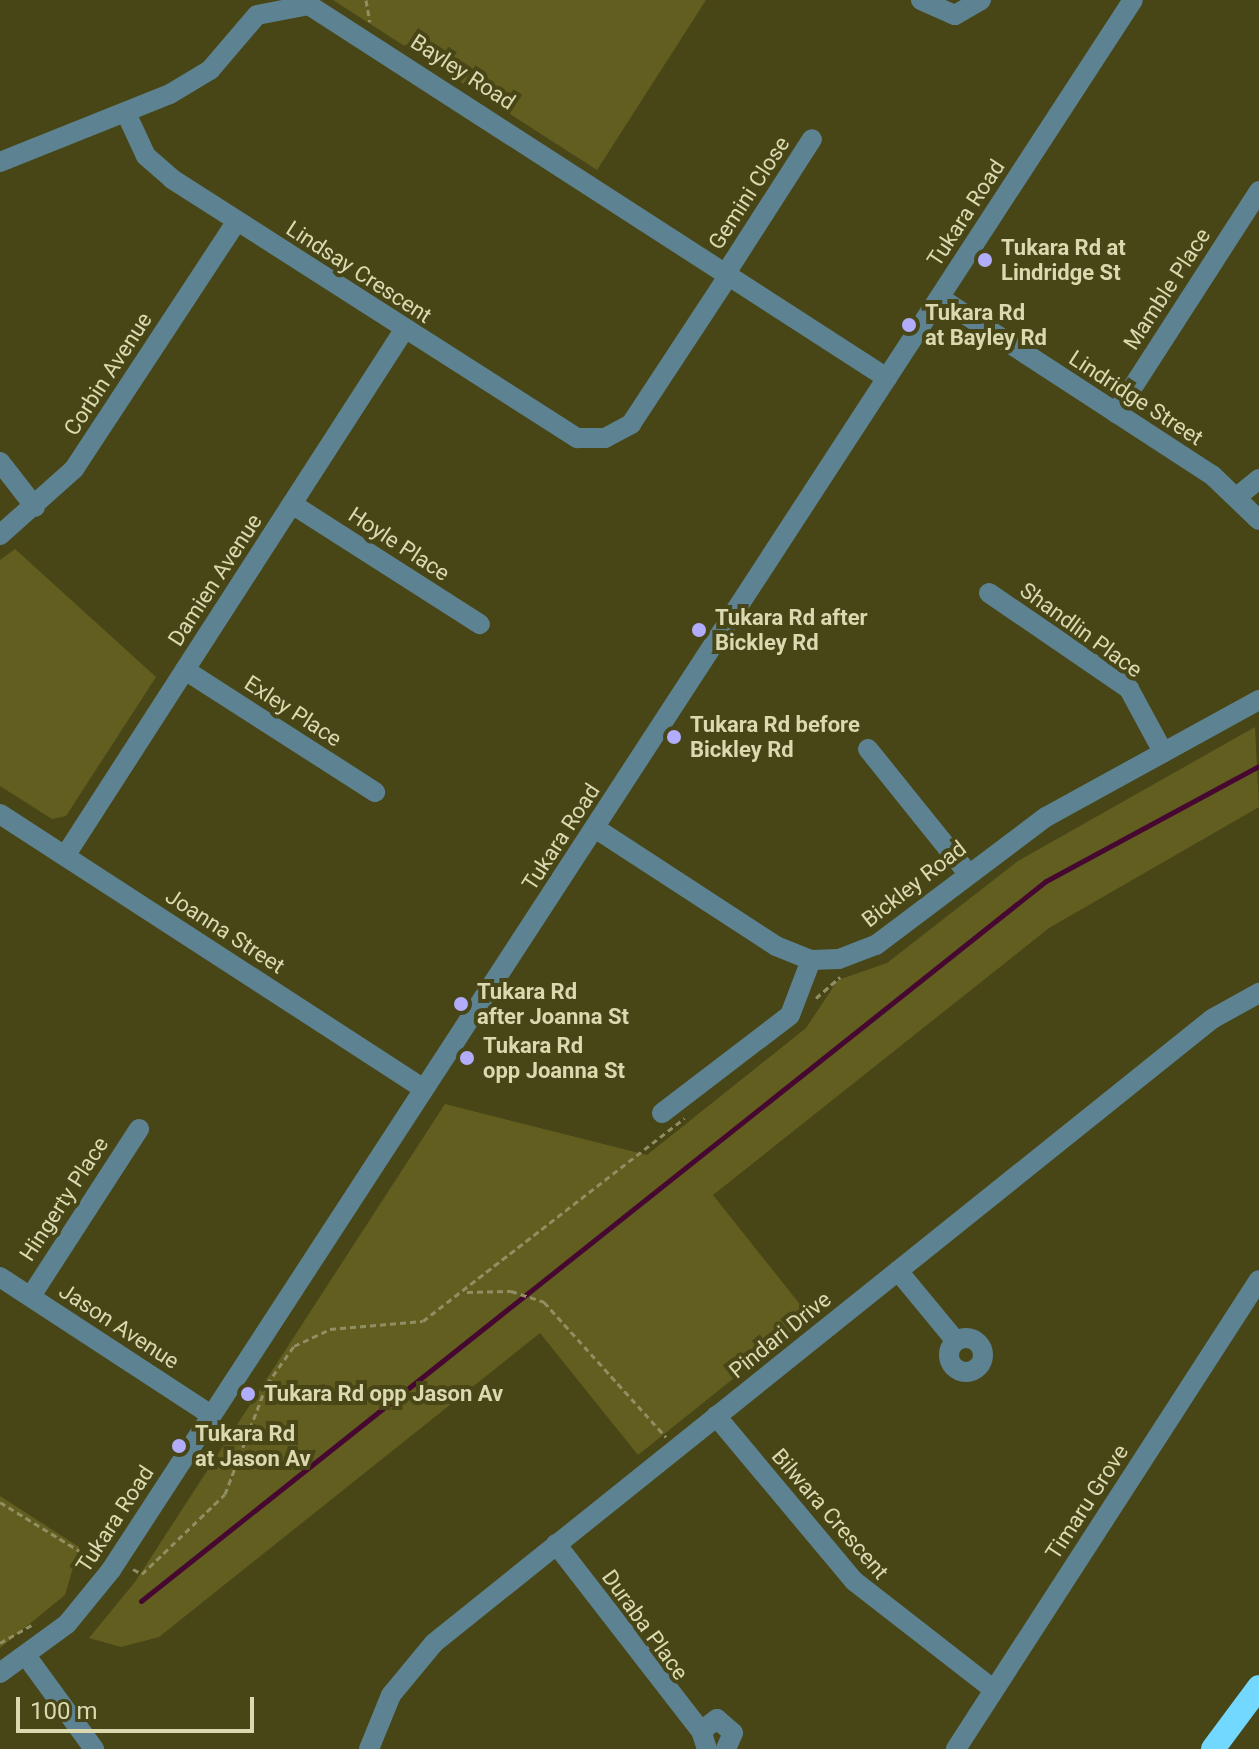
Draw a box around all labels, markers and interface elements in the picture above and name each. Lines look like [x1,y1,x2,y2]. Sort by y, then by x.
street label: Bayley Road [406,28,520,116]
street label: Gemini Close [703,132,795,254]
street label: Tukara Road [922,155,1010,271]
street label: Lindsay Crescent [281,215,437,329]
street label: Mamble Place [1118,223,1216,355]
place label: Tukara Rd at Lindridge St [1001,234,1126,286]
marker: Tukara Rd at Lindridge St [976,251,994,269]
place label: Tukara Rd at Bayley Rd [925,299,1047,350]
street label: Corbin Avenue [58,307,158,441]
marker: Tukara Rd at Bayley Rd [900,316,918,334]
street label: Lindridge Street [1064,345,1208,451]
street label: Hoyle Place [343,502,455,586]
street label: Damien Avenue [162,509,268,651]
street label: Shandlin Place [1015,577,1147,683]
place label: Tukara Rd after Bickley Rd [715,604,868,656]
marker: Tukara Rd after Bickley Rd [690,621,708,639]
street label: Exley Place [239,670,347,752]
place label: Tukara Rd before Bickley Rd [690,711,860,762]
marker: Tukara Rd before Bickley Rd [665,728,683,746]
street label: Tukara Road [517,779,605,895]
street label: Bickley Road [857,835,971,933]
street label: Joanna Street [161,883,289,979]
place label: Tukara Rd after Joanna St [477,978,629,1030]
marker: Tukara Rd after Joanna St [452,995,470,1013]
place label: Tukara Rd opp Joanna St [483,1032,625,1084]
marker: Tukara Rd opp Joanna St [458,1049,476,1067]
street label: Hingerty Place [14,1132,114,1266]
street label: Jason Avenue [54,1277,184,1375]
street label: Pindari Drive [724,1286,836,1384]
place label: Tukara Rd opp Jason Av [264,1381,503,1407]
marker: Tukara Rd opp Jason Av [239,1385,257,1403]
place label: Tukara Rd at Jason Av [195,1420,311,1472]
marker: Tukara Rd at Jason Av [170,1437,188,1455]
street label: Timaru Grove [1040,1440,1134,1564]
street label: Bilwara Crescent [766,1443,894,1585]
street label: Tukara Road [71,1461,159,1577]
street label: Duraba Place [596,1565,694,1685]
scale bar [20,1681,258,1731]
text: 100 m [30,1697,97,1725]

